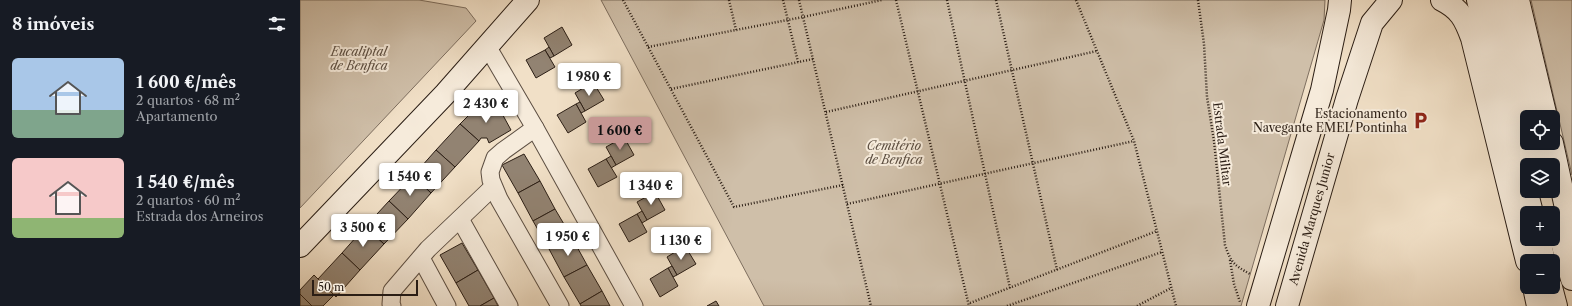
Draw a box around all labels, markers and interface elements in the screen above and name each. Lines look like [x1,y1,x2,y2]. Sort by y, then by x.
icon: filters [266,13,288,35]
text: 8 imóveis [12,14,94,34]
park label: Eucaliptal de Benfica [330,44,388,73]
pin: 1 980 € [552,63,626,97]
text: 1 980 € [567,68,611,84]
text: 1 600 €/mês [136,72,236,92]
icon: home [44,74,92,122]
pin: 2 430 € [449,90,523,124]
text: 2 quartos · 68 m² [136,92,240,108]
text: 2 430 € [463,95,509,111]
street label: Estrada Militar [1210,101,1235,187]
place label: Estacionamento Navegante EMEL Pontinha [1253,106,1408,135]
text: Apartamento [136,108,218,124]
map controls [1520,110,1560,294]
button: locate [1520,110,1560,150]
parking icon: Estacionamento Navegante EMEL Pontinha [1410,111,1430,131]
pin: 1 600 € [583,117,657,151]
text: 1 600 € [598,122,642,138]
park label: Cemitério de Benfica [865,138,923,167]
street label: Avenida Marques Junior [1285,151,1338,288]
button: layers [1520,158,1560,198]
pin: 1 540 € [373,163,447,197]
text: 1 540 € [388,168,432,184]
text: 1 540 €/mês [136,172,235,192]
pin: 1 340 € [614,172,688,206]
icon: home [44,174,92,222]
text: 1 340 € [629,177,673,193]
text: 2 quartos · 60 m² [136,192,241,208]
button: + [1520,206,1560,246]
text: Estrada dos Arneiros [136,208,263,224]
pin: 3 500 € [326,214,400,248]
text: 3 500 € [340,219,386,235]
pin: 1 950 € [531,223,605,257]
pin: 1 130 € [644,227,718,261]
text: 1 950 € [546,228,590,244]
text: 1 130 € [660,232,702,248]
button: − [1520,254,1560,294]
scale bar [312,278,418,297]
text: 50 m [318,280,344,294]

